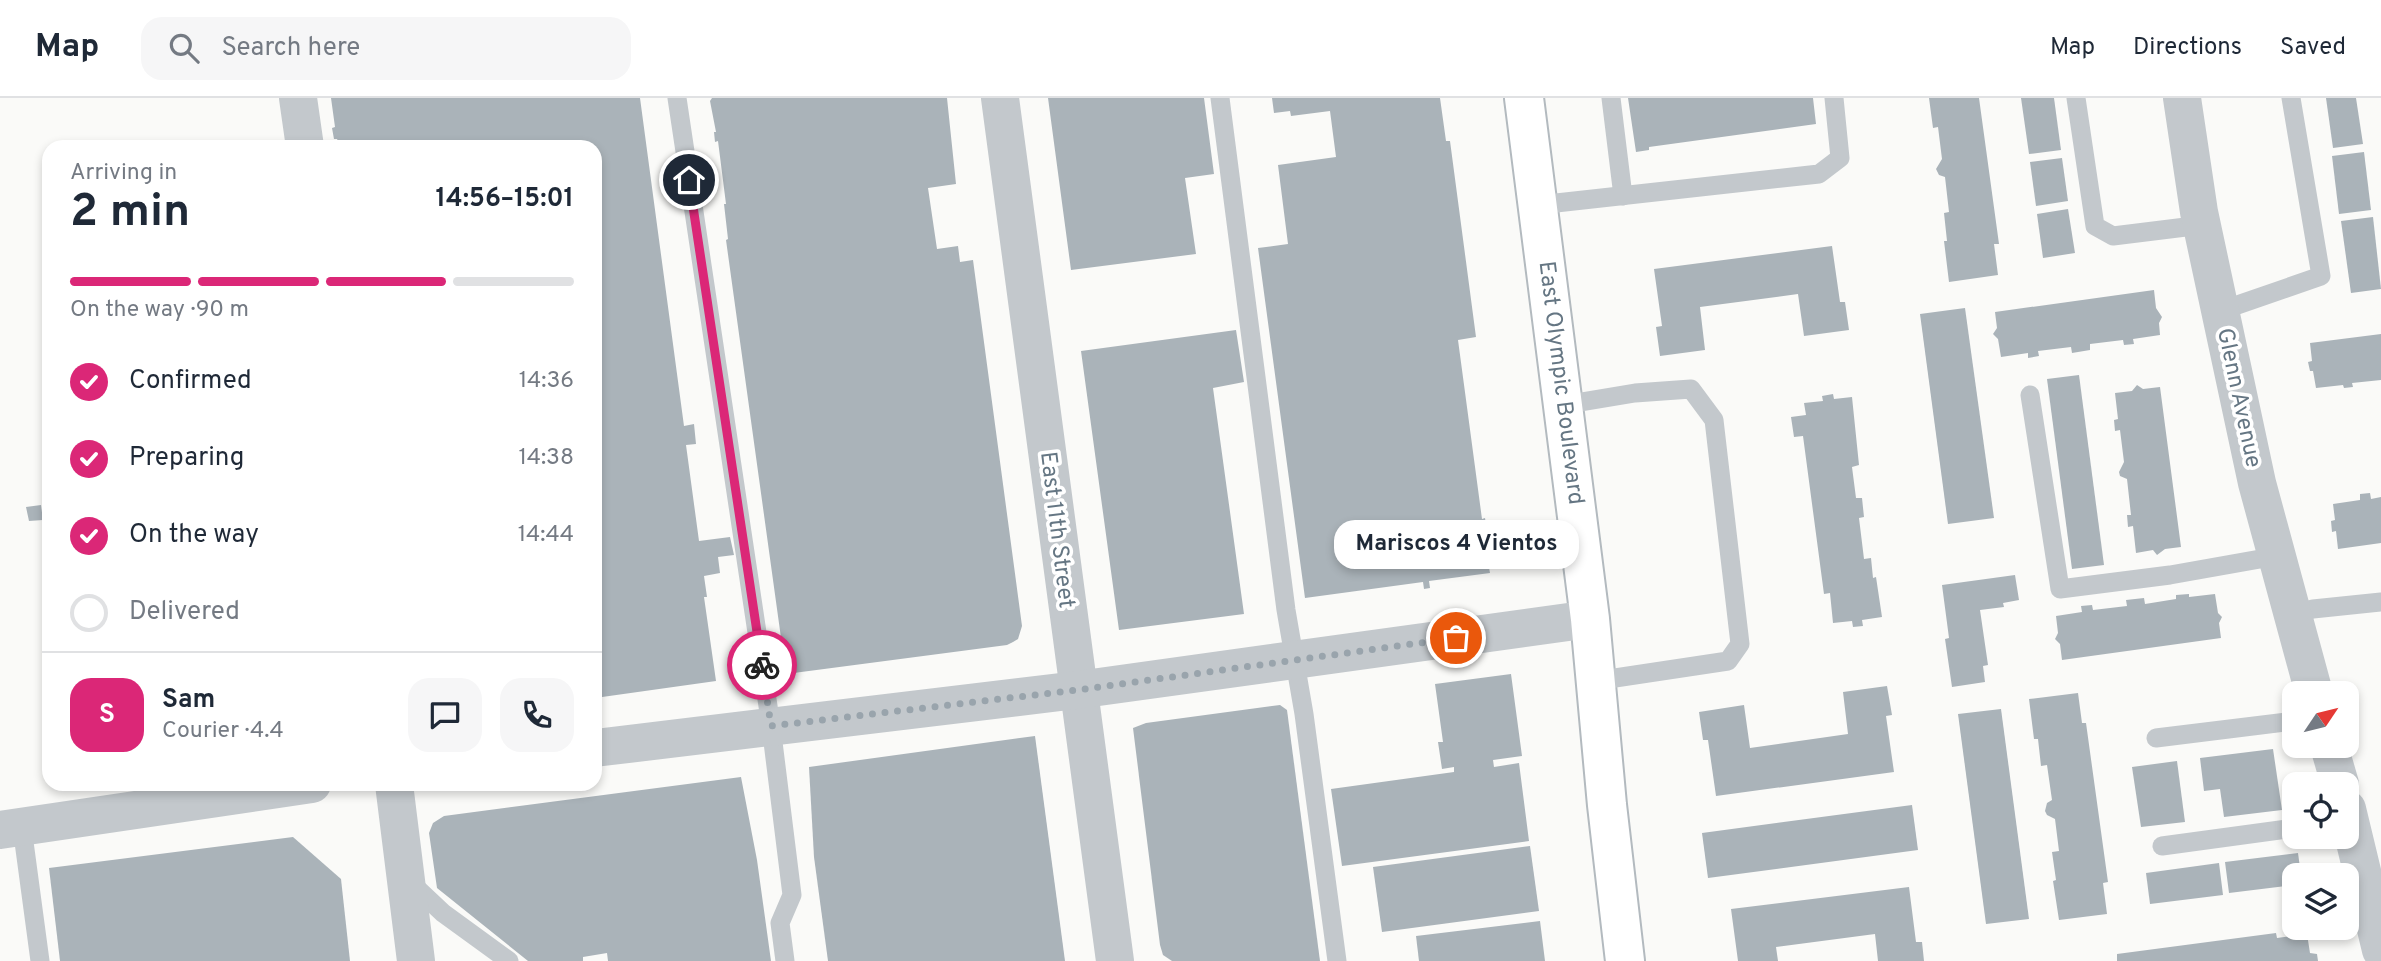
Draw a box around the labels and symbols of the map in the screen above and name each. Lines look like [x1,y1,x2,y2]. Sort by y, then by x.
pin [659,150,719,210]
street label: East Olympic Boulevard [1531,260,1589,506]
street label: Glenn Avenue [2209,326,2267,470]
street label: East 11th Street [1032,450,1080,610]
callout: Mariscos 4 Vientos [1334,519,1578,568]
pin [1426,608,1486,668]
courier [727,630,797,700]
north arrow [2282,681,2359,758]

